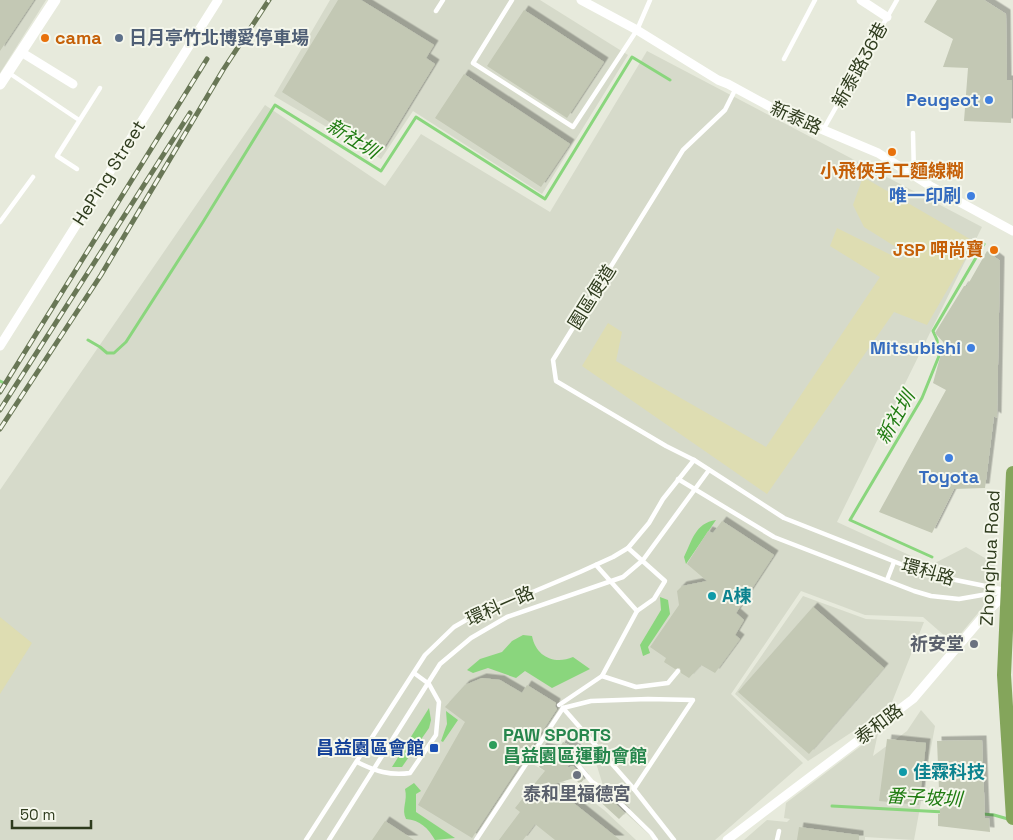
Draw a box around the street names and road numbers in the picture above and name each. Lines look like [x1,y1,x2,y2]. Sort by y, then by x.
street label: 新泰路36巷 [827,18,892,111]
street label: 新泰路 [767,96,826,139]
street label: HePing Street [67,116,150,230]
street label: 園區便道 [563,260,620,333]
street label: Zhonghua Road [974,489,1005,627]
street label: 環科路 [899,553,957,590]
street label: 環科一路 [462,580,537,631]
street label: 泰和路 [850,698,907,749]

